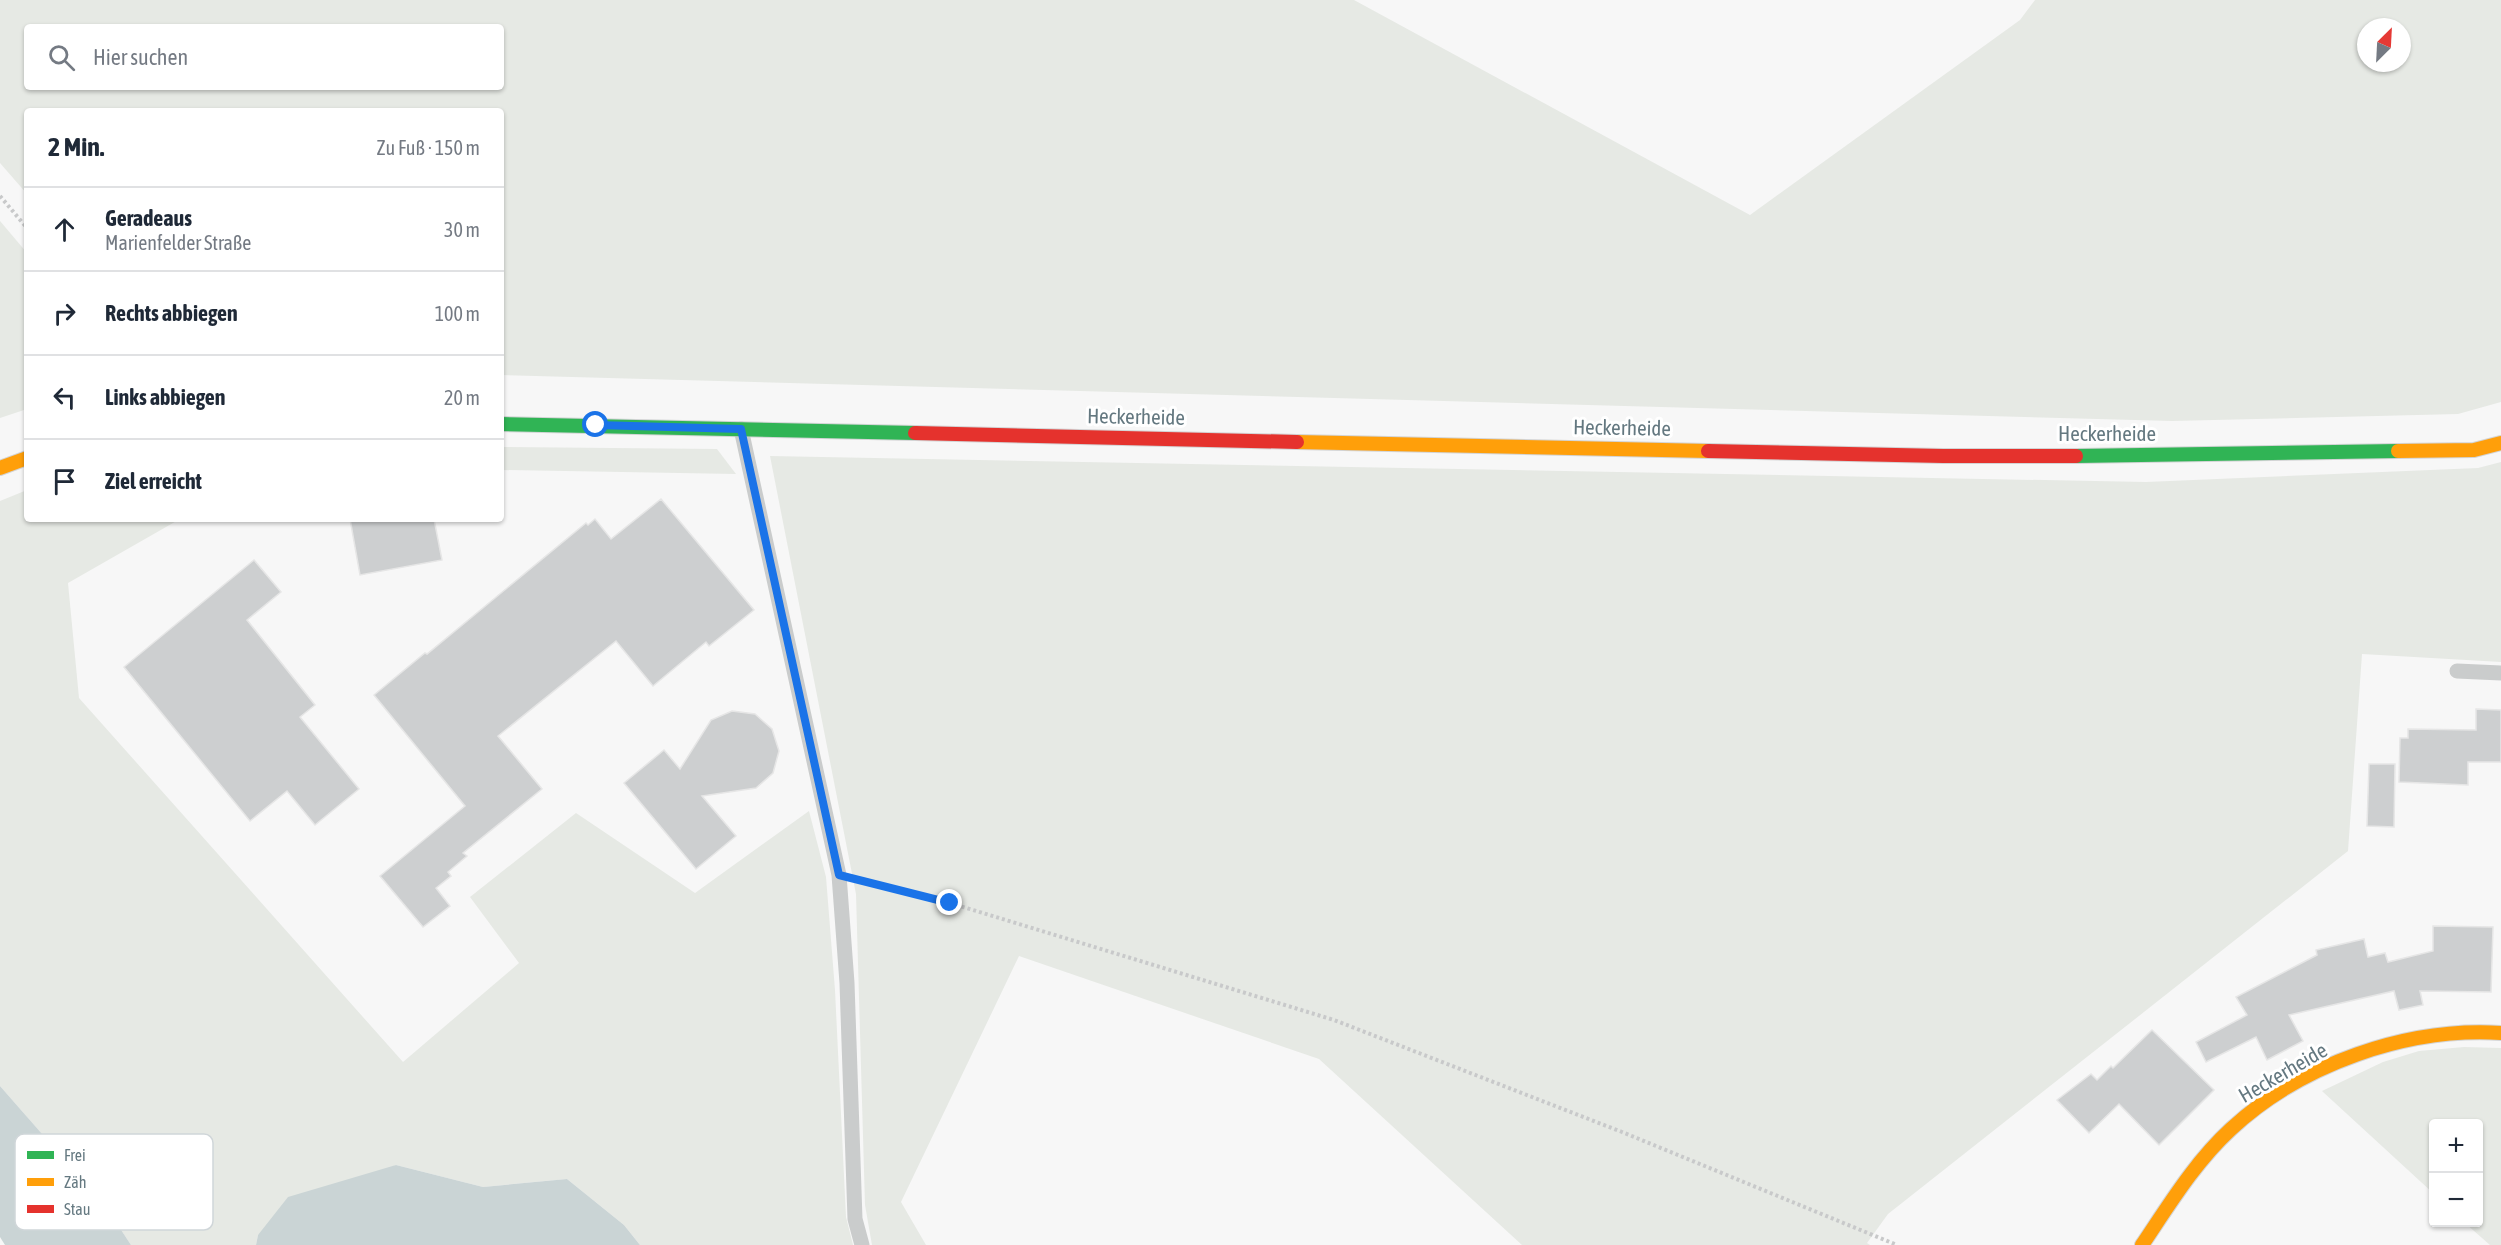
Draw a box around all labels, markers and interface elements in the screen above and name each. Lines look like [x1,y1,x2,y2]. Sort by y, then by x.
north arrow [2357,18,2411,72]
search box [24,24,504,90]
icon: search [45,41,78,74]
text: Hier suchen [93,44,188,70]
text: 2 Min. [48,132,104,162]
text: Zu Fuß · 150 m [377,136,480,159]
text: Geradeaus [105,205,192,231]
icon: ahead [48,213,81,246]
text: 30 m [444,218,480,241]
text: Marienfelder Straße [105,231,251,254]
icon: right [48,297,81,330]
text: Rechts abbiegen [105,300,238,326]
text: 100 m [435,302,480,325]
icon: left [48,381,81,414]
text: Links abbiegen [105,384,226,410]
text: 20 m [444,386,480,409]
street label: Heckerheide [1087,403,1185,429]
route start [582,411,608,437]
street label: Heckerheide [1573,414,1671,440]
street label: Heckerheide [2058,421,2156,445]
icon: arrive [48,465,81,498]
text: Ziel erreicht [105,468,202,494]
route end [936,889,962,915]
street label: Heckerheide [2234,1037,2331,1107]
map controls [2429,1119,2483,1227]
button: + [2429,1119,2483,1173]
legend [15,1134,213,1230]
text: Frei [64,1146,86,1164]
text: Zäh [64,1173,86,1191]
button: − [2429,1173,2483,1227]
text: Stau [64,1200,91,1218]

